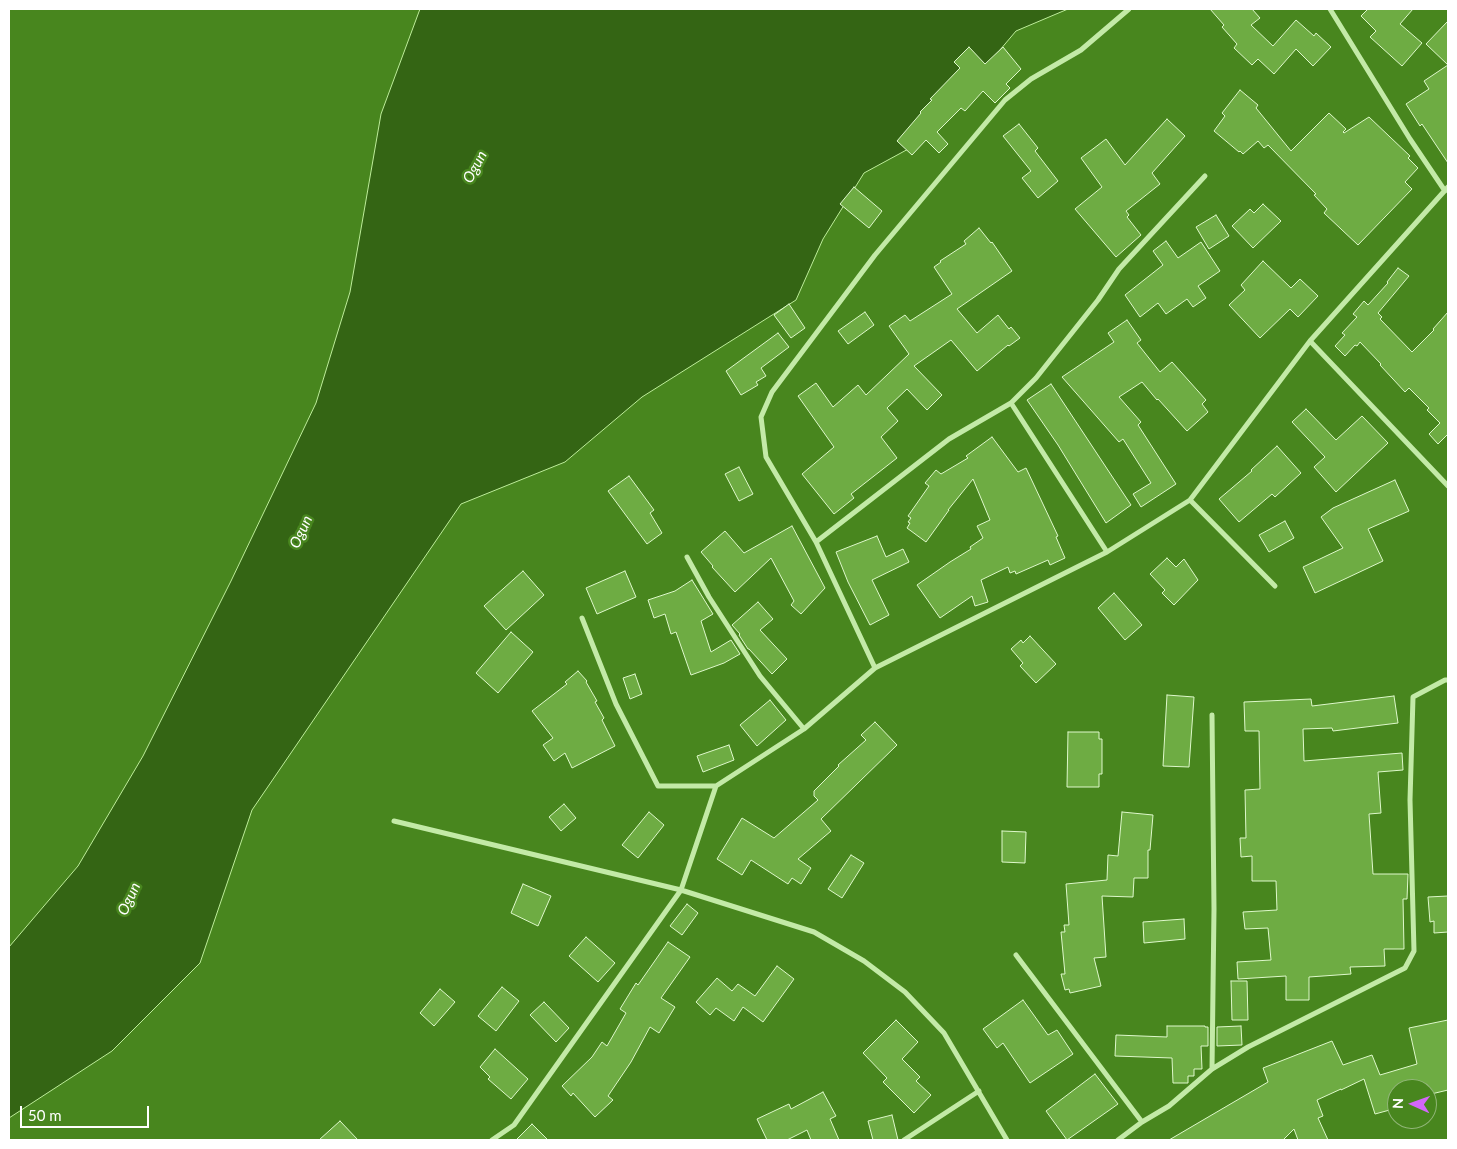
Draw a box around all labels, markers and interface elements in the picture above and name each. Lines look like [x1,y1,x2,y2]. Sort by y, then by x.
water label: Ogun [459,148,491,186]
water label: Ogun [286,513,316,551]
water label: Ogun [114,880,144,918]
north arrow [1387,1079,1437,1129]
scale bar [22,1096,151,1128]
text: N [1389,1098,1406,1109]
text: 50 m [28,1106,62,1124]

